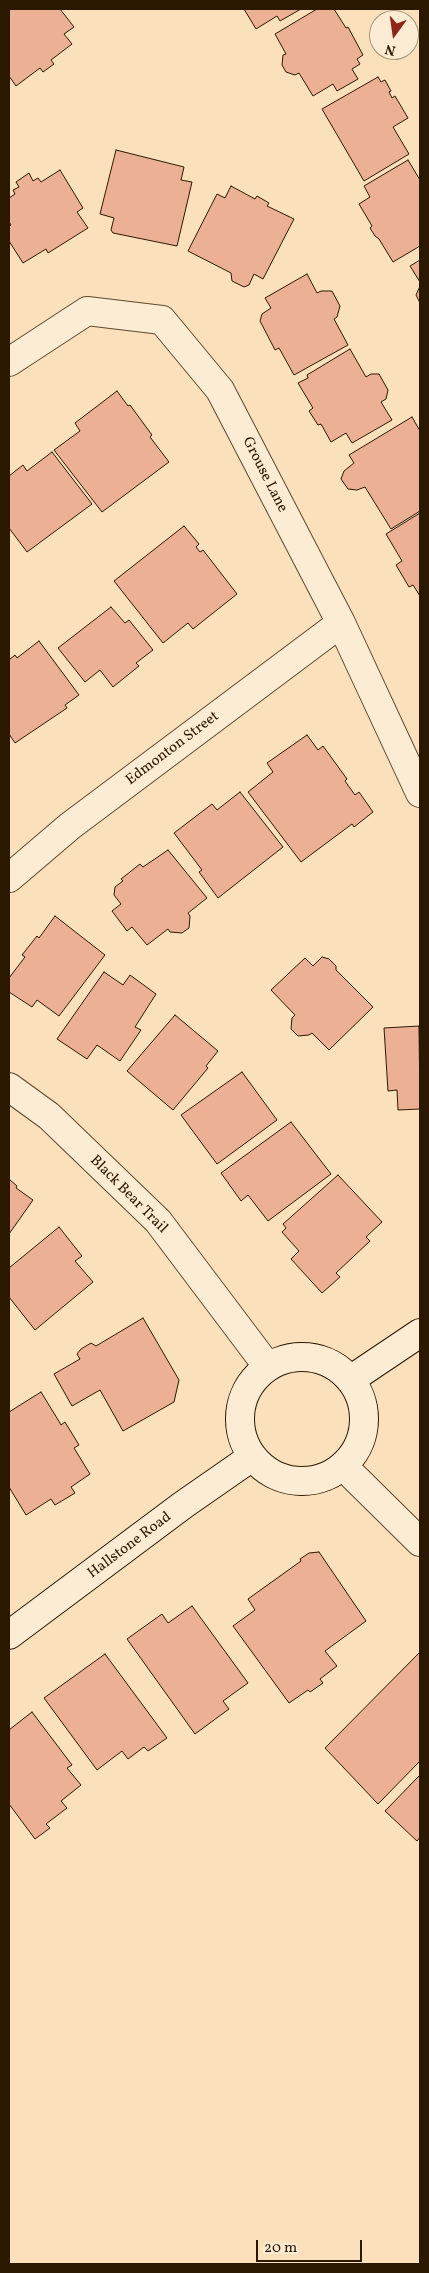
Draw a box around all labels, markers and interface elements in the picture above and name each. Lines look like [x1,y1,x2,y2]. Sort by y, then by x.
north arrow [369,10,419,60]
text: N [383,39,398,60]
street label: Grouse Lane [237,434,291,516]
street label: Edmonton Street [123,708,223,790]
street label: Black Bear Trail [85,1152,171,1238]
street label: Hallstone Road [85,1509,175,1583]
scale bar [259,2230,365,2262]
text: 20 m [264,2238,297,2259]

